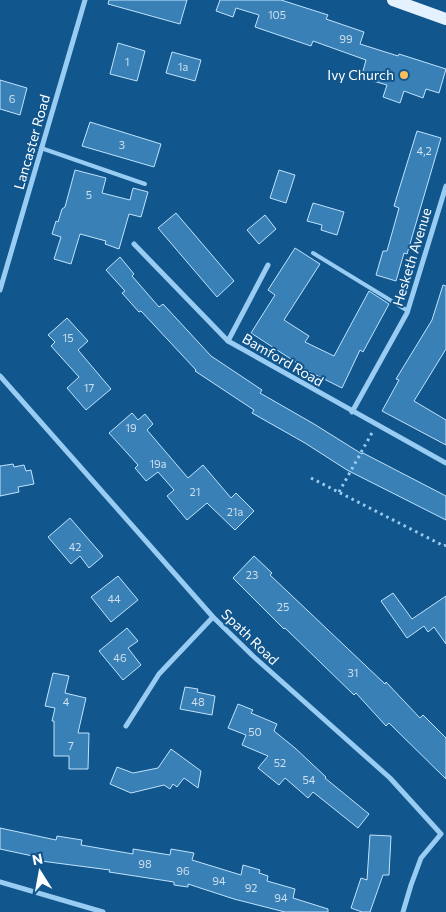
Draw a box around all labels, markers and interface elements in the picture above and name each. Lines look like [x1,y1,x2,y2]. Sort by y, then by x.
house number: 105 [268,8,286,21]
house number: 99 [339,32,353,45]
house number: 1 [125,55,129,68]
house number: 1a [178,60,188,73]
place label: Ivy Church [327,66,394,83]
marker: Ivy Church [398,69,410,81]
house number: 6 [9,92,16,105]
street label: Lancaster Road [10,92,53,191]
house number: 3 [119,138,125,151]
house number: 4,2 [416,144,432,157]
house number: 5 [86,188,92,201]
street label: Hesketh Avenue [388,206,435,308]
street label: Bamford Road [240,329,327,390]
house number: 15 [62,331,74,344]
house number: 17 [84,381,94,394]
house number: 19 [125,421,137,434]
house number: 19a [149,457,167,470]
house number: 21 [190,485,200,498]
house number: 21a [227,505,243,518]
house number: 42 [69,540,81,553]
house number: 23 [246,568,258,581]
house number: 44 [107,592,121,605]
house number: 25 [277,600,289,613]
street label: Spath Road [218,605,282,668]
house number: 46 [113,651,127,664]
house number: 31 [348,666,358,679]
house number: 4 [63,695,70,708]
house number: 48 [191,695,205,708]
house number: 50 [248,725,262,738]
house number: 7 [68,739,74,752]
house number: 52 [274,756,286,769]
house number: 54 [303,773,316,786]
north arrow [15,847,65,897]
text: N [31,849,44,868]
house number: 98 [138,857,152,870]
house number: 96 [176,864,190,877]
house number: 94 [212,874,226,887]
house number: 92 [245,881,257,894]
house number: 94 [274,891,288,904]

